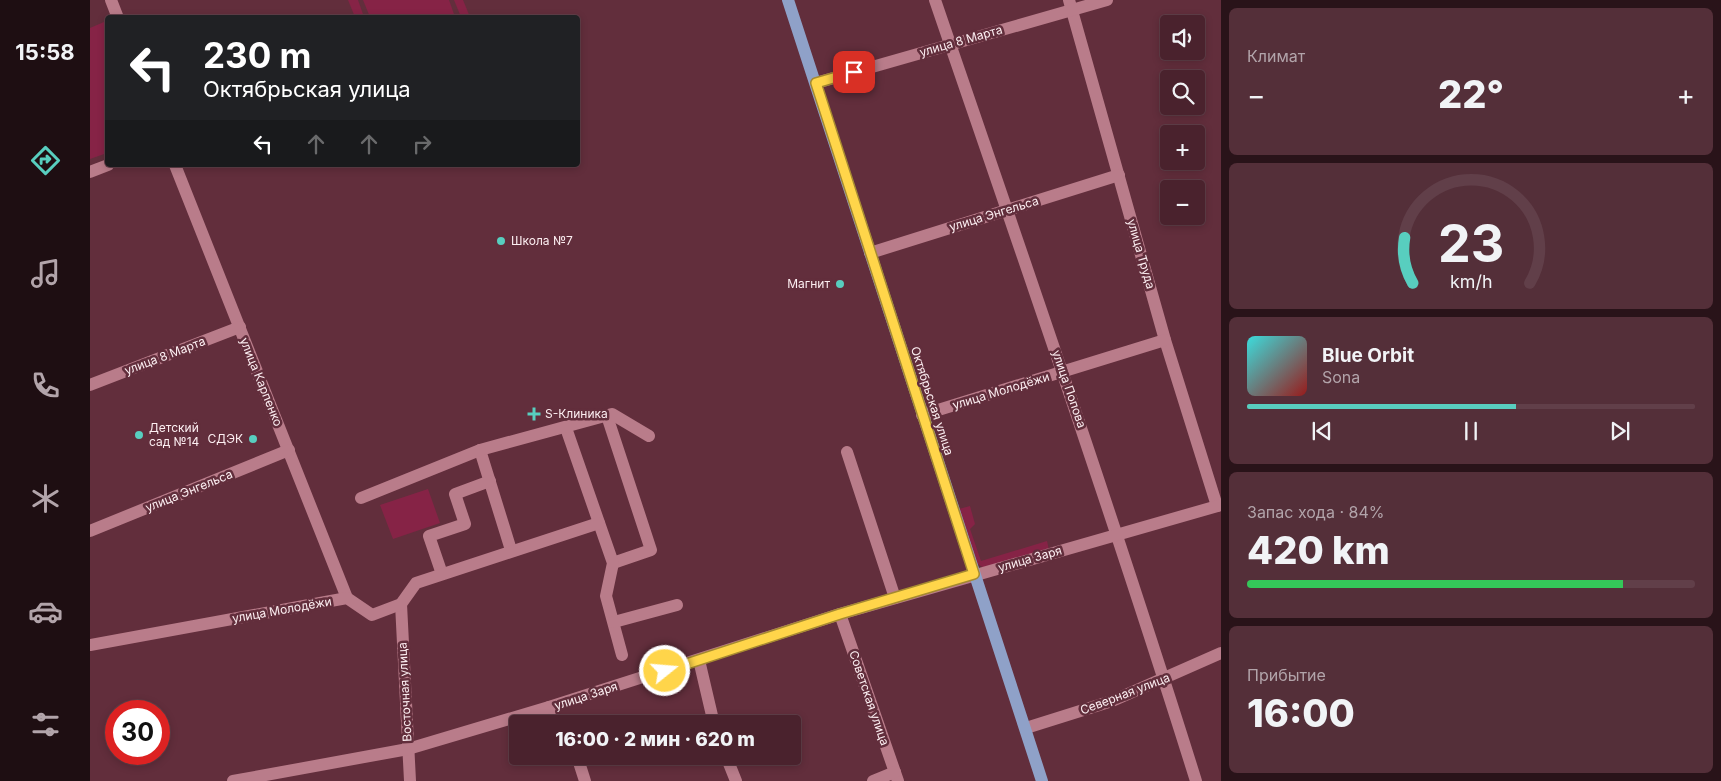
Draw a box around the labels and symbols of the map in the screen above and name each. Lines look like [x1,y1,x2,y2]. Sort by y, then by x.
street label: улица 8 Марта [918,22,1004,60]
pin [833,51,875,93]
street label: улица Энгельса [947,193,1040,234]
street label: улица Труда [1124,217,1159,291]
place label: Школа №7 [511,233,573,248]
marker: Школа №7 [495,235,507,247]
place label: Магнит [787,276,830,291]
marker: Магнит [834,278,846,290]
street label: улица 8 Марта [122,333,207,378]
street label: улица Карпенко [237,335,286,428]
street label: Октябрьская улица [908,345,957,457]
street label: улица Попова [1049,348,1090,430]
street label: улица Молодёжи [951,369,1051,412]
place label: S-Клиника [545,406,608,421]
marker: S-Клиника [527,407,541,421]
place label: Детский сад №14 [149,420,200,449]
marker: Детский сад №14 [133,429,145,441]
place label: СДЭК [208,431,243,446]
marker: СДЭК [247,433,259,445]
street label: улица Энгельса [143,466,235,515]
street label: улица Заря [996,542,1063,575]
street label: улица Молодёжи [231,593,333,626]
street label: Восточная улица [394,642,415,742]
position arrow [638,644,690,696]
street label: Советская улица [846,648,893,747]
street label: Северная улица [1078,670,1172,718]
street label: улица Заря [552,678,619,713]
speed limit sign: 30 [105,700,170,765]

